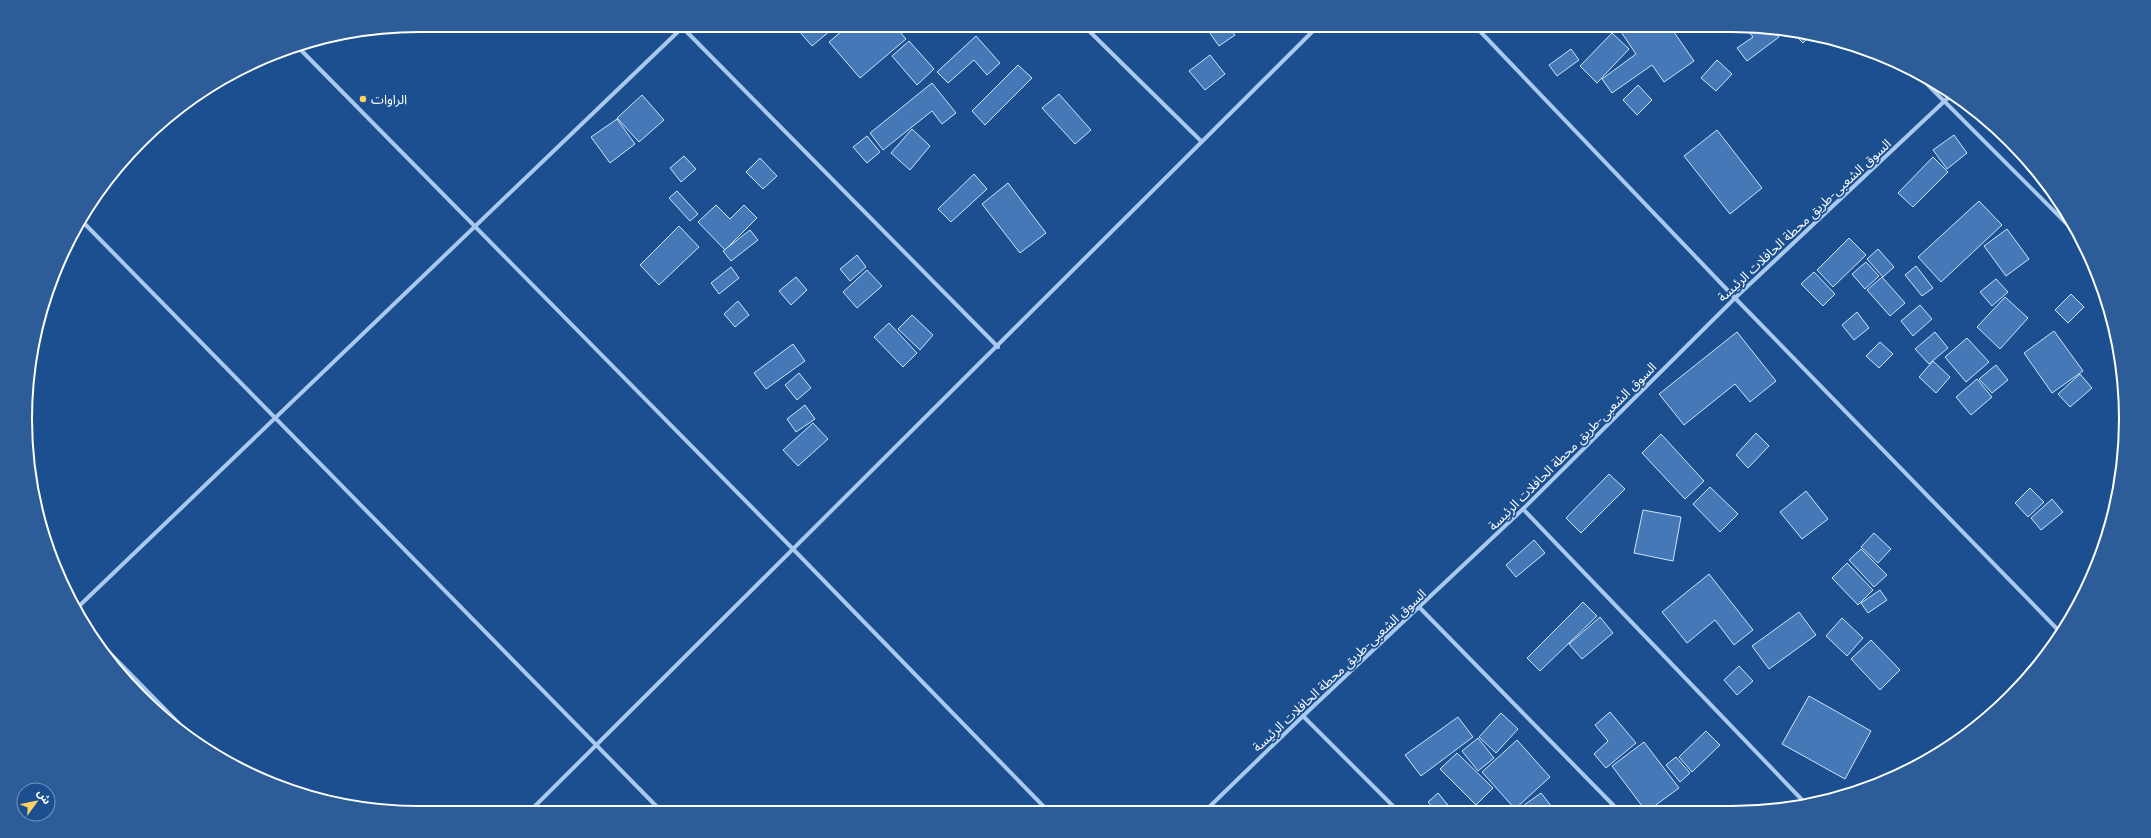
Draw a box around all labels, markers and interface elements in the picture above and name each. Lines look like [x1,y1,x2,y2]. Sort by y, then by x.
place label: الراوات [371,91,407,107]
marker: الراوات [358,94,368,104]
street label: السوق الشعبى-طريق محطة الحافلات الرئيسة [1714,135,1895,305]
street label: السوق الشعبى-طريق محطة الحافلات الرئيسة [1485,359,1660,534]
street label: السوق الشعبى-طريق محطة الحافلات الرئيسة [1249,585,1430,755]
north arrow [16,782,56,822]
text: ش [34,786,54,807]

